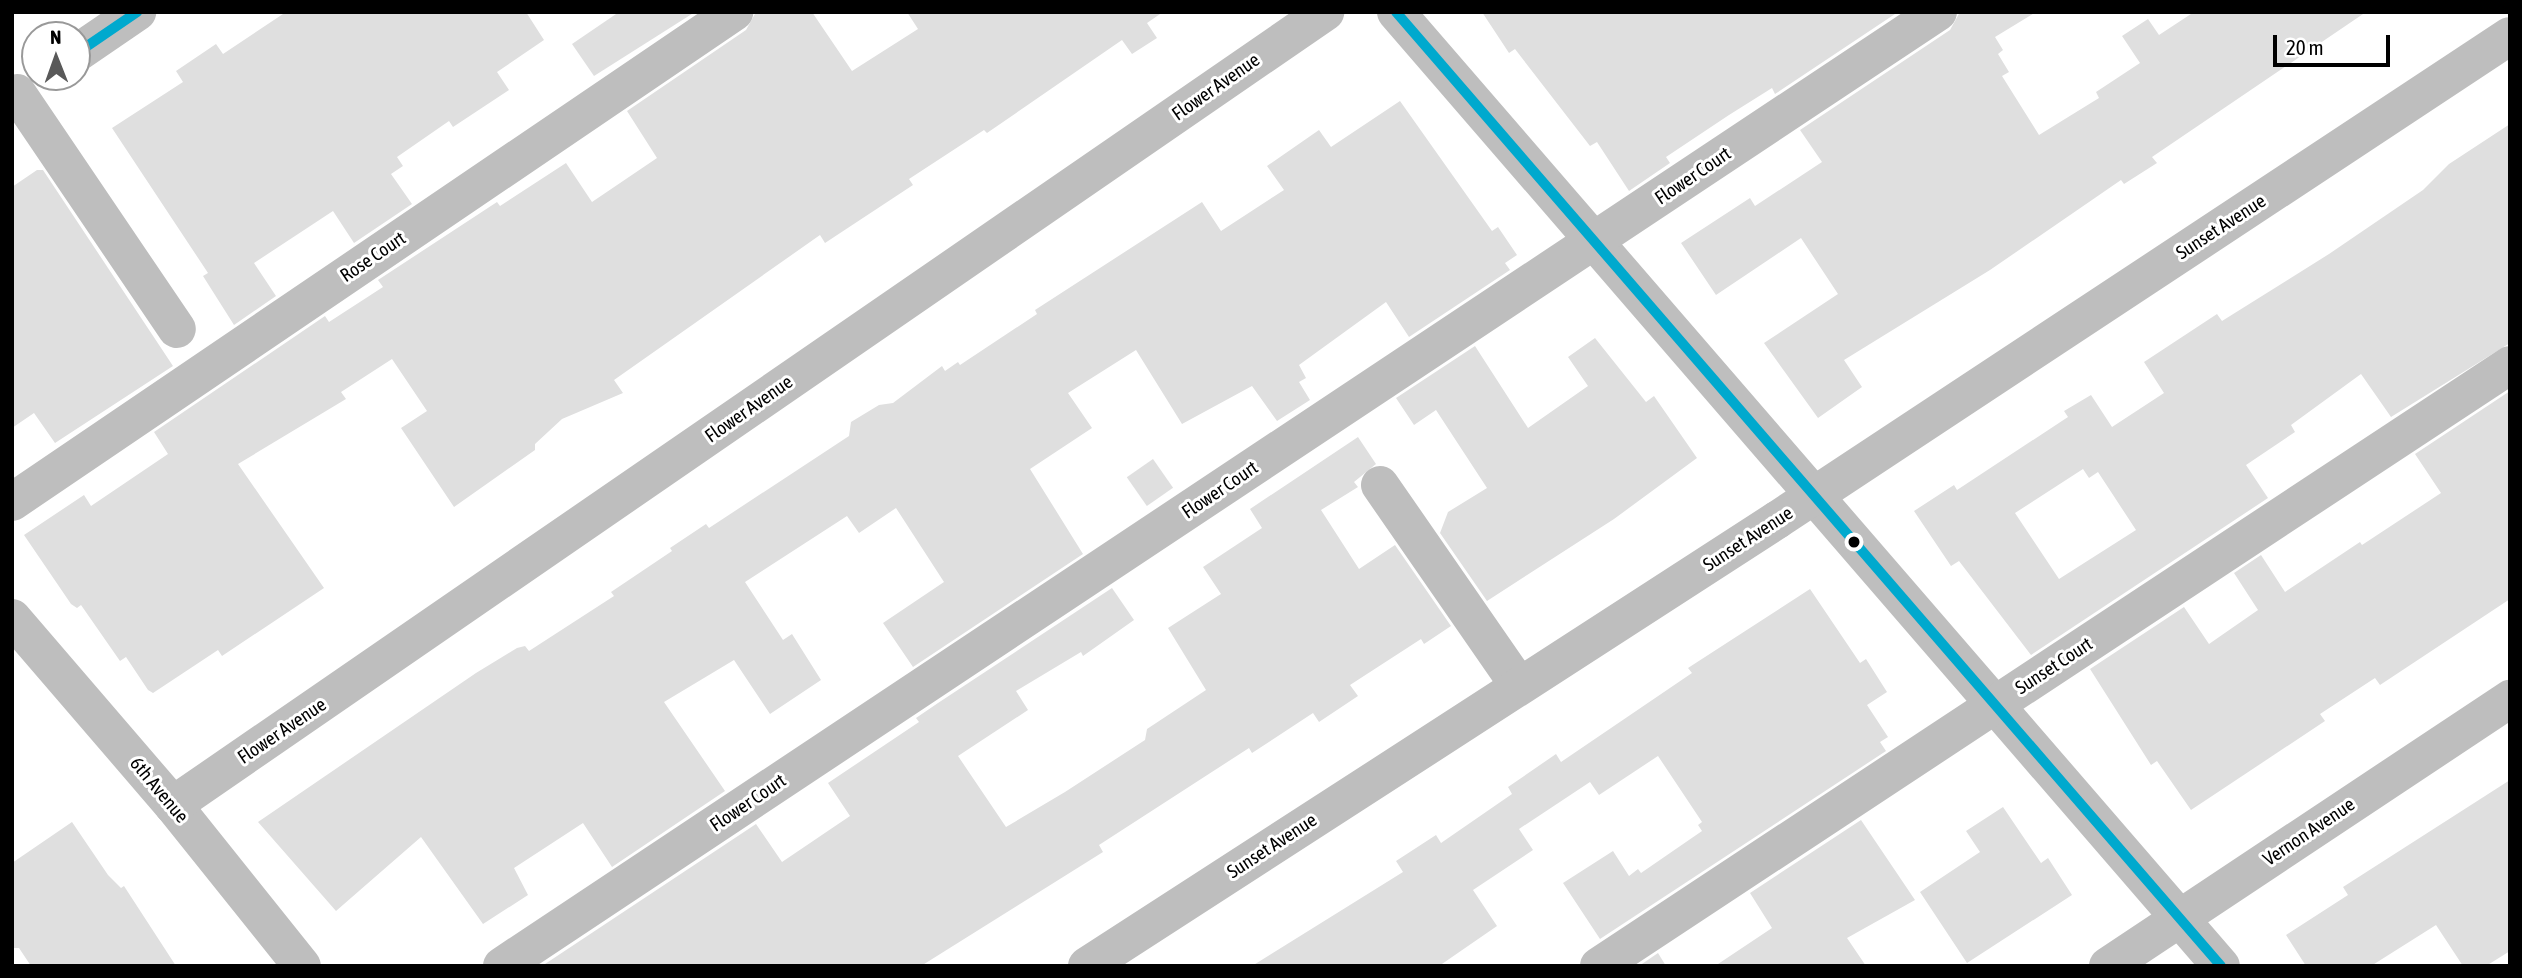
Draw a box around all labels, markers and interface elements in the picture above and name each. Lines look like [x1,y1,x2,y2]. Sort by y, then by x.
north arrow [21,21,91,91]
scale bar [2277,21,2394,65]
text: N [50,26,61,48]
text: 20 m [2286,35,2324,59]
street label: Flower Avenue [1168,48,1264,126]
street label: Flower Court [1651,142,1735,210]
street label: Sunset Avenue [2172,190,2270,264]
street label: Rose Court [336,227,410,287]
street label: Flower Avenue [701,370,797,448]
street label: Flower Court [1178,456,1262,524]
street label: Sunset Avenue [1699,502,1797,576]
unlabelled marker [1847,535,1861,549]
street label: Sunset Court [2011,633,2097,699]
street label: Flower Avenue [233,693,331,769]
street label: 6th Avenue [125,752,193,828]
street label: Flower Court [706,769,790,837]
street label: Vernon Avenue [2259,793,2359,871]
street label: Sunset Avenue [1223,809,1321,883]

